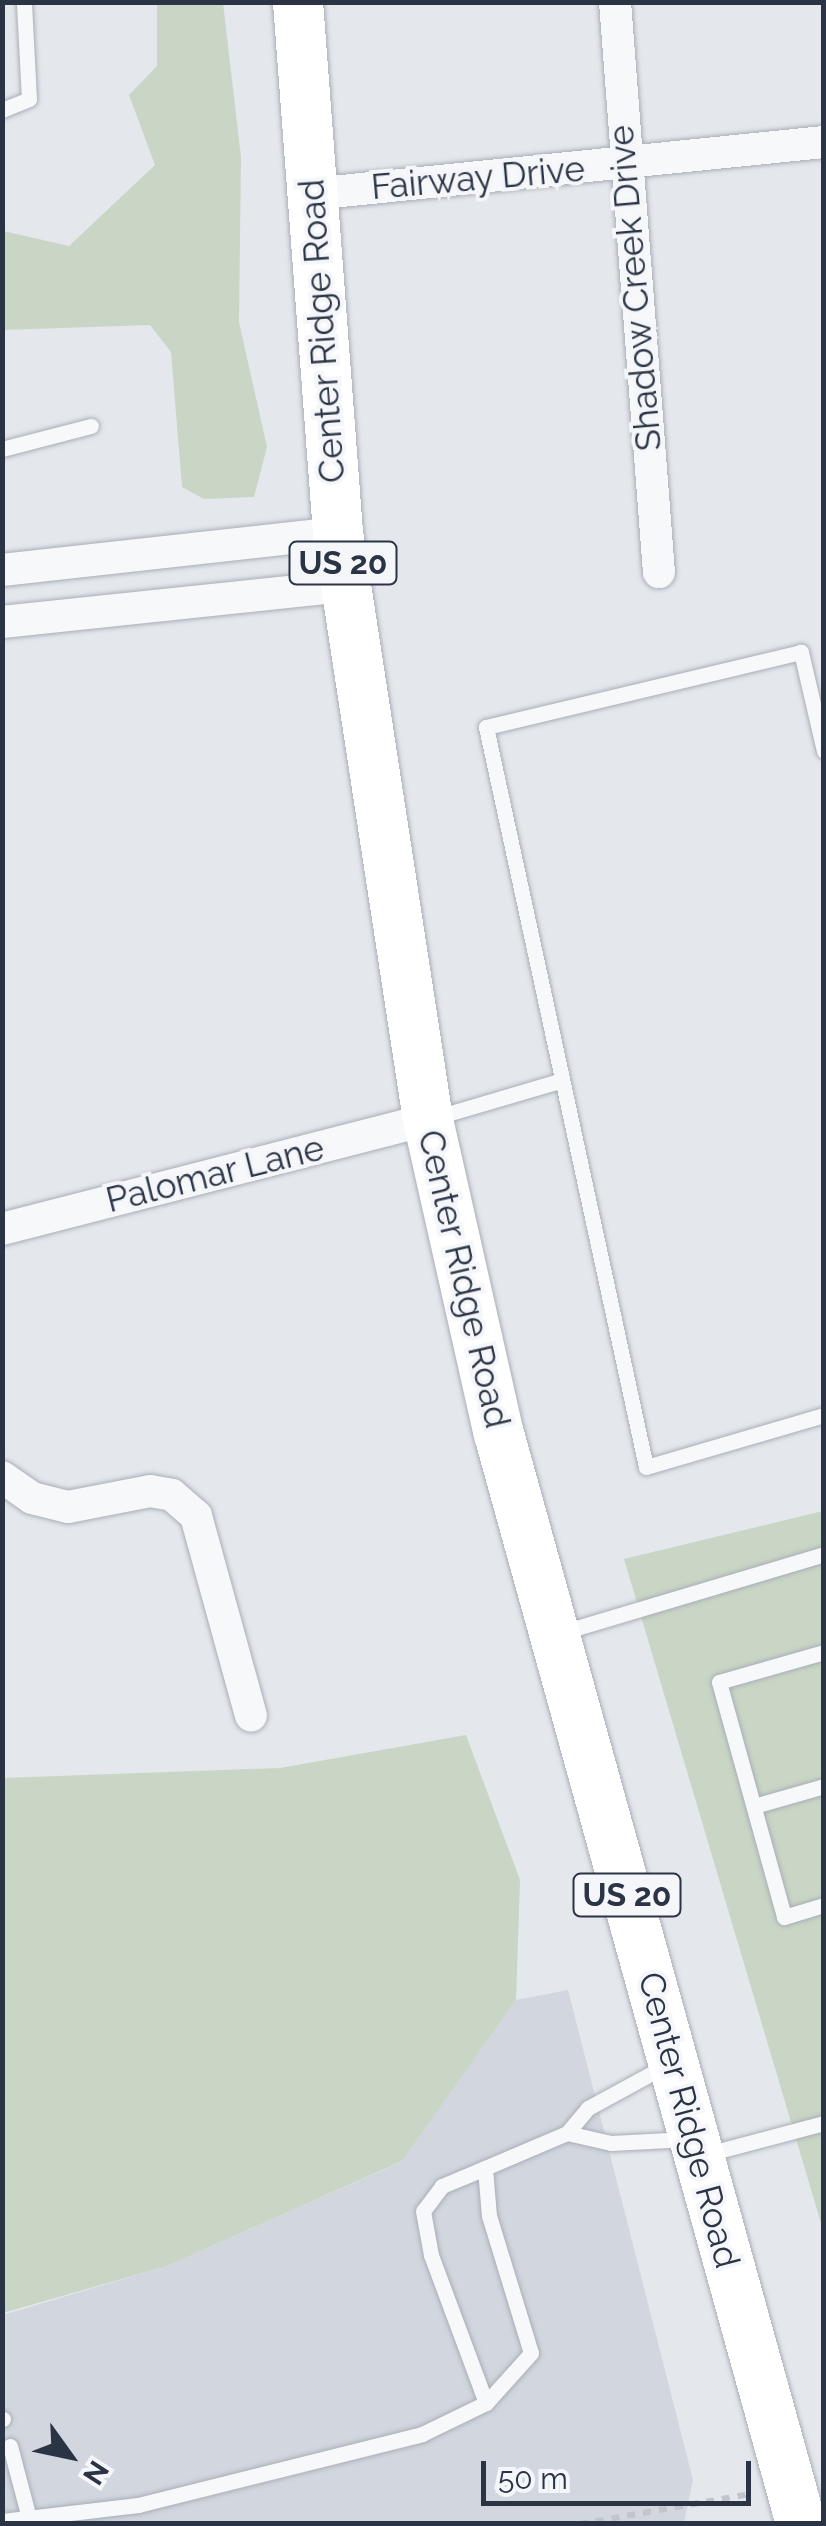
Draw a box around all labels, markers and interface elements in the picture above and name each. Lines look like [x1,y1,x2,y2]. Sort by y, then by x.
street label: Shadow Creek Drive [600,123,670,453]
street label: Fairway Drive [369,148,587,208]
street label: Center Ridge Road [290,177,354,485]
road number: US 20 [288,536,398,590]
street label: Center Ridge Road [409,1126,519,1432]
street label: Palomar Lane [101,1127,329,1221]
road number: US 20 [572,1868,682,1922]
street label: Center Ridge Road [629,1967,749,2273]
north arrow [20,2406,120,2506]
scale bar [486,2441,756,2503]
text: N [76,2455,115,2491]
text: 50 m [498,2461,568,2496]

